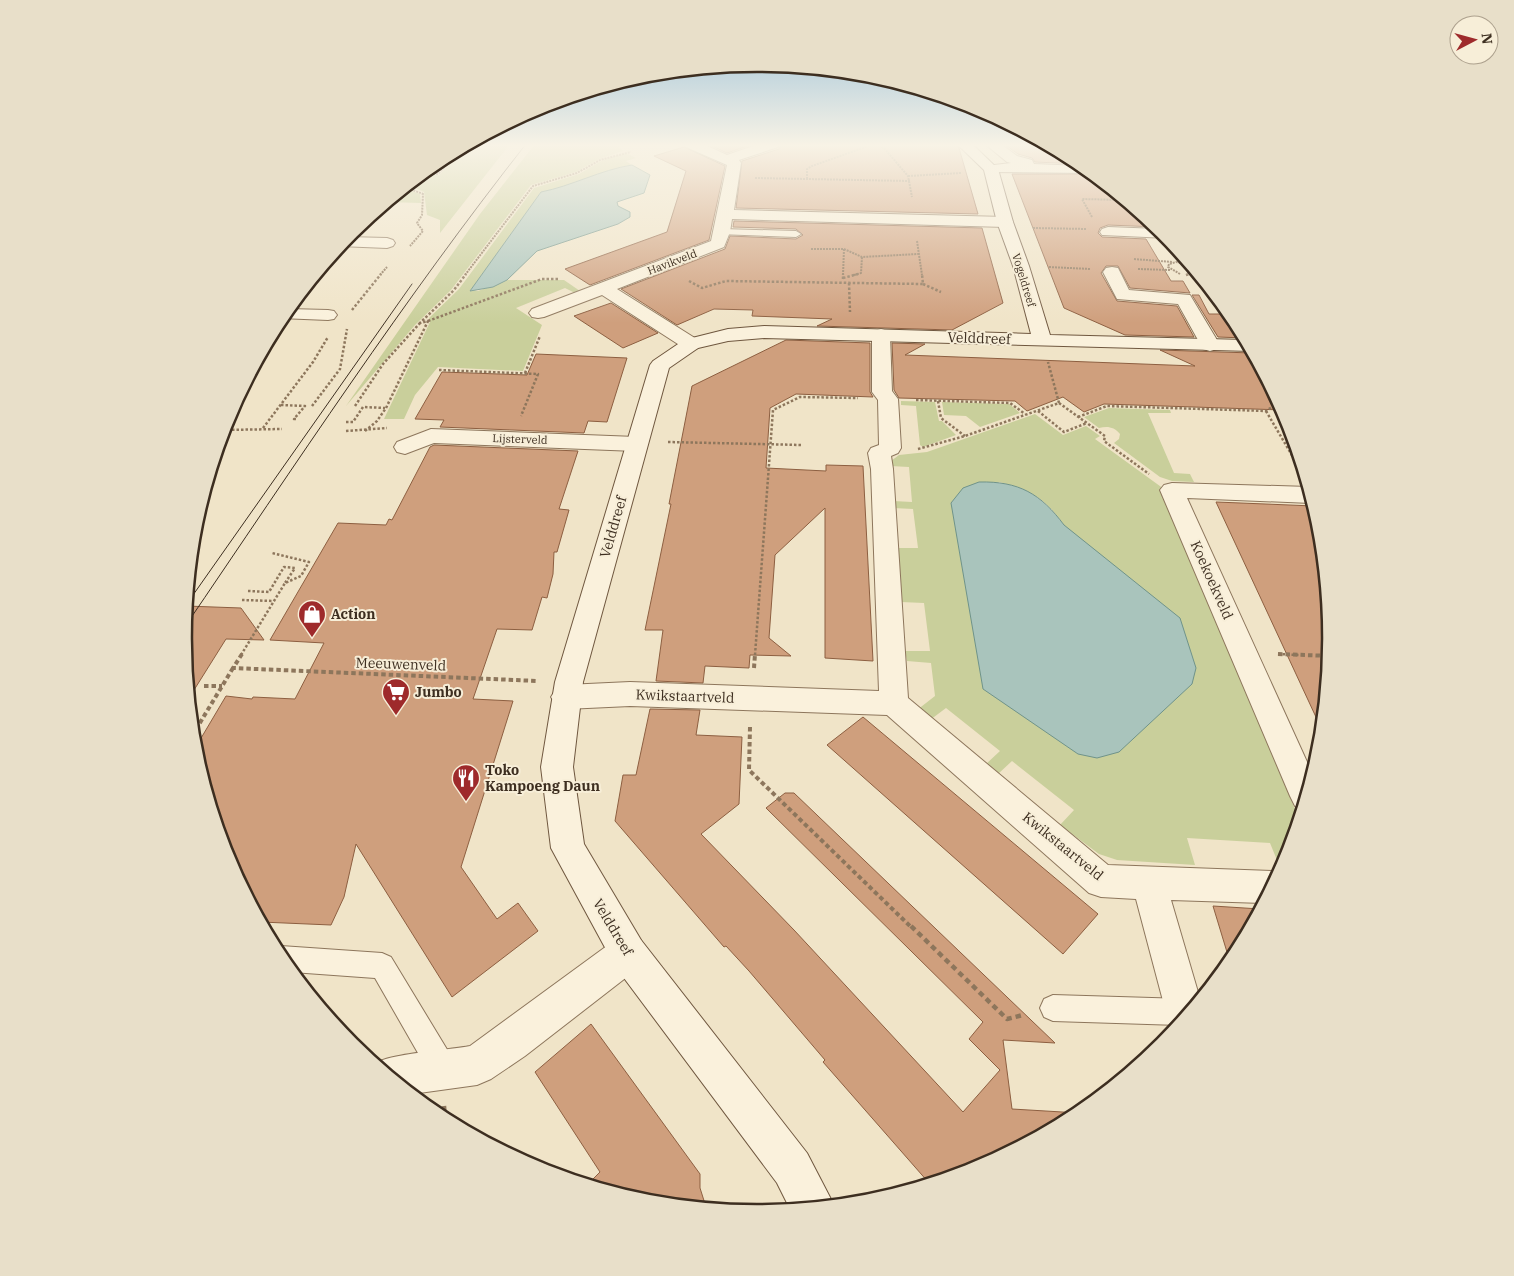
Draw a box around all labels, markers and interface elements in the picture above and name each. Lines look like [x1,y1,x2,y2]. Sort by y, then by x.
north arrow [1449,15,1499,65]
text: N [1477,32,1496,45]
street label: Havikveld [645,246,699,278]
street label: Vogeldreef [1009,252,1039,310]
street label: Velddreef [947,328,1012,348]
street label: Lijsterveld [492,431,548,447]
street label: Velddreef [596,493,631,560]
street label: Koekoekveld [1187,538,1238,623]
shop icon: Action [297,599,327,638]
place label: Action [331,605,376,623]
street label: Meeuwenveld [355,653,447,675]
supermarket icon: Jumbo [381,677,411,716]
place label: Jumbo [415,683,462,701]
street label: Kwikstaartveld [635,685,735,707]
place label: Toko Kampoeng Daun [485,761,600,795]
restaurant icon: Toko Kampoeng Daun [451,763,481,802]
street label: Kwikstaartveld [1019,808,1107,884]
street label: Velddreef [589,895,638,960]

